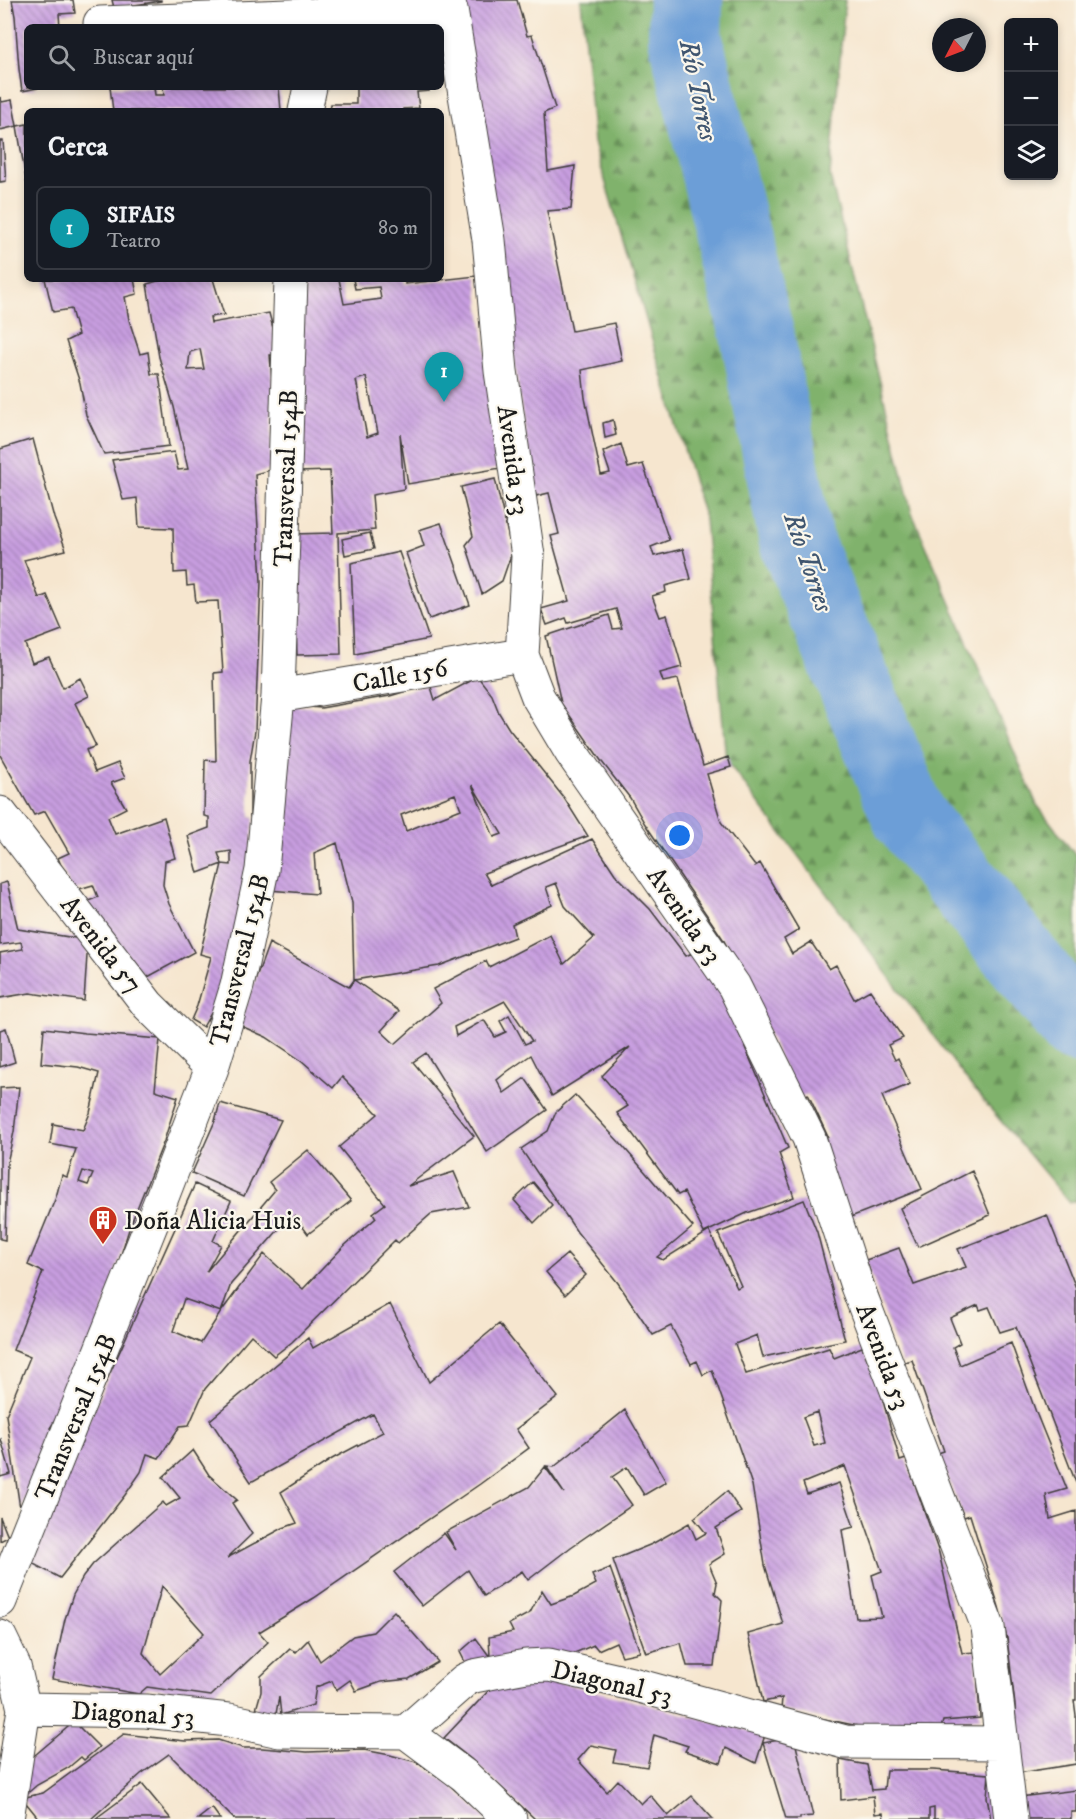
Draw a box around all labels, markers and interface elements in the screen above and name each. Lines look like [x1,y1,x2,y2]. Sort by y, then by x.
north arrow [932,18,986,72]
map controls [1004,18,1058,180]
button: + [1004,18,1058,72]
search box [24,24,444,90]
water label: Río Torres [671,35,725,145]
icon: search [45,41,78,74]
text: Buscar aquí [93,44,193,71]
button: − [1004,72,1058,126]
button: layers [1004,126,1058,180]
text: Cerca [48,131,108,164]
text: SIFAIS [107,202,175,229]
text: 1 [66,216,73,241]
text: 80 m [378,216,418,241]
text: Teatro [107,229,160,254]
pin: 1 [424,352,464,402]
street label: Transversal 154B [267,389,306,567]
street label: Avenida 53 [488,403,537,517]
water label: Río Torres [775,507,841,617]
street label: Calle 156 [350,652,452,701]
your location [665,821,694,850]
street label: Avenida 53 [639,861,729,971]
street label: Transversal 154B [203,870,278,1050]
street label: Avenida 57 [53,890,149,1000]
building icon: Doña Alicia Huis [87,1204,119,1246]
place label: Doña Alicia Huis [124,1205,301,1238]
street label: Avenida 53 [847,1299,918,1414]
street label: Transversal 154B [28,1329,125,1506]
street label: Diagonal 53 [548,1654,675,1713]
street label: Diagonal 53 [71,1695,195,1734]

